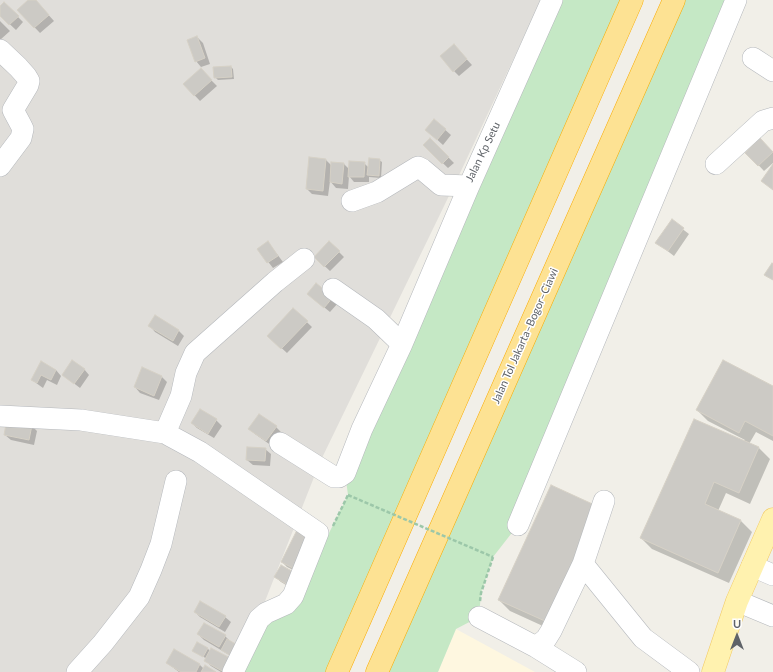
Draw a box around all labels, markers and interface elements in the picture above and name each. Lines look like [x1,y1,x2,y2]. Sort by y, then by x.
street label: Jalan Kp Setu [463,120,503,184]
street label: Jalan Tol Jakarta–Bogor–Ciawi [489,266,561,406]
north arrow [717,616,757,656]
text: U [733,617,741,630]

